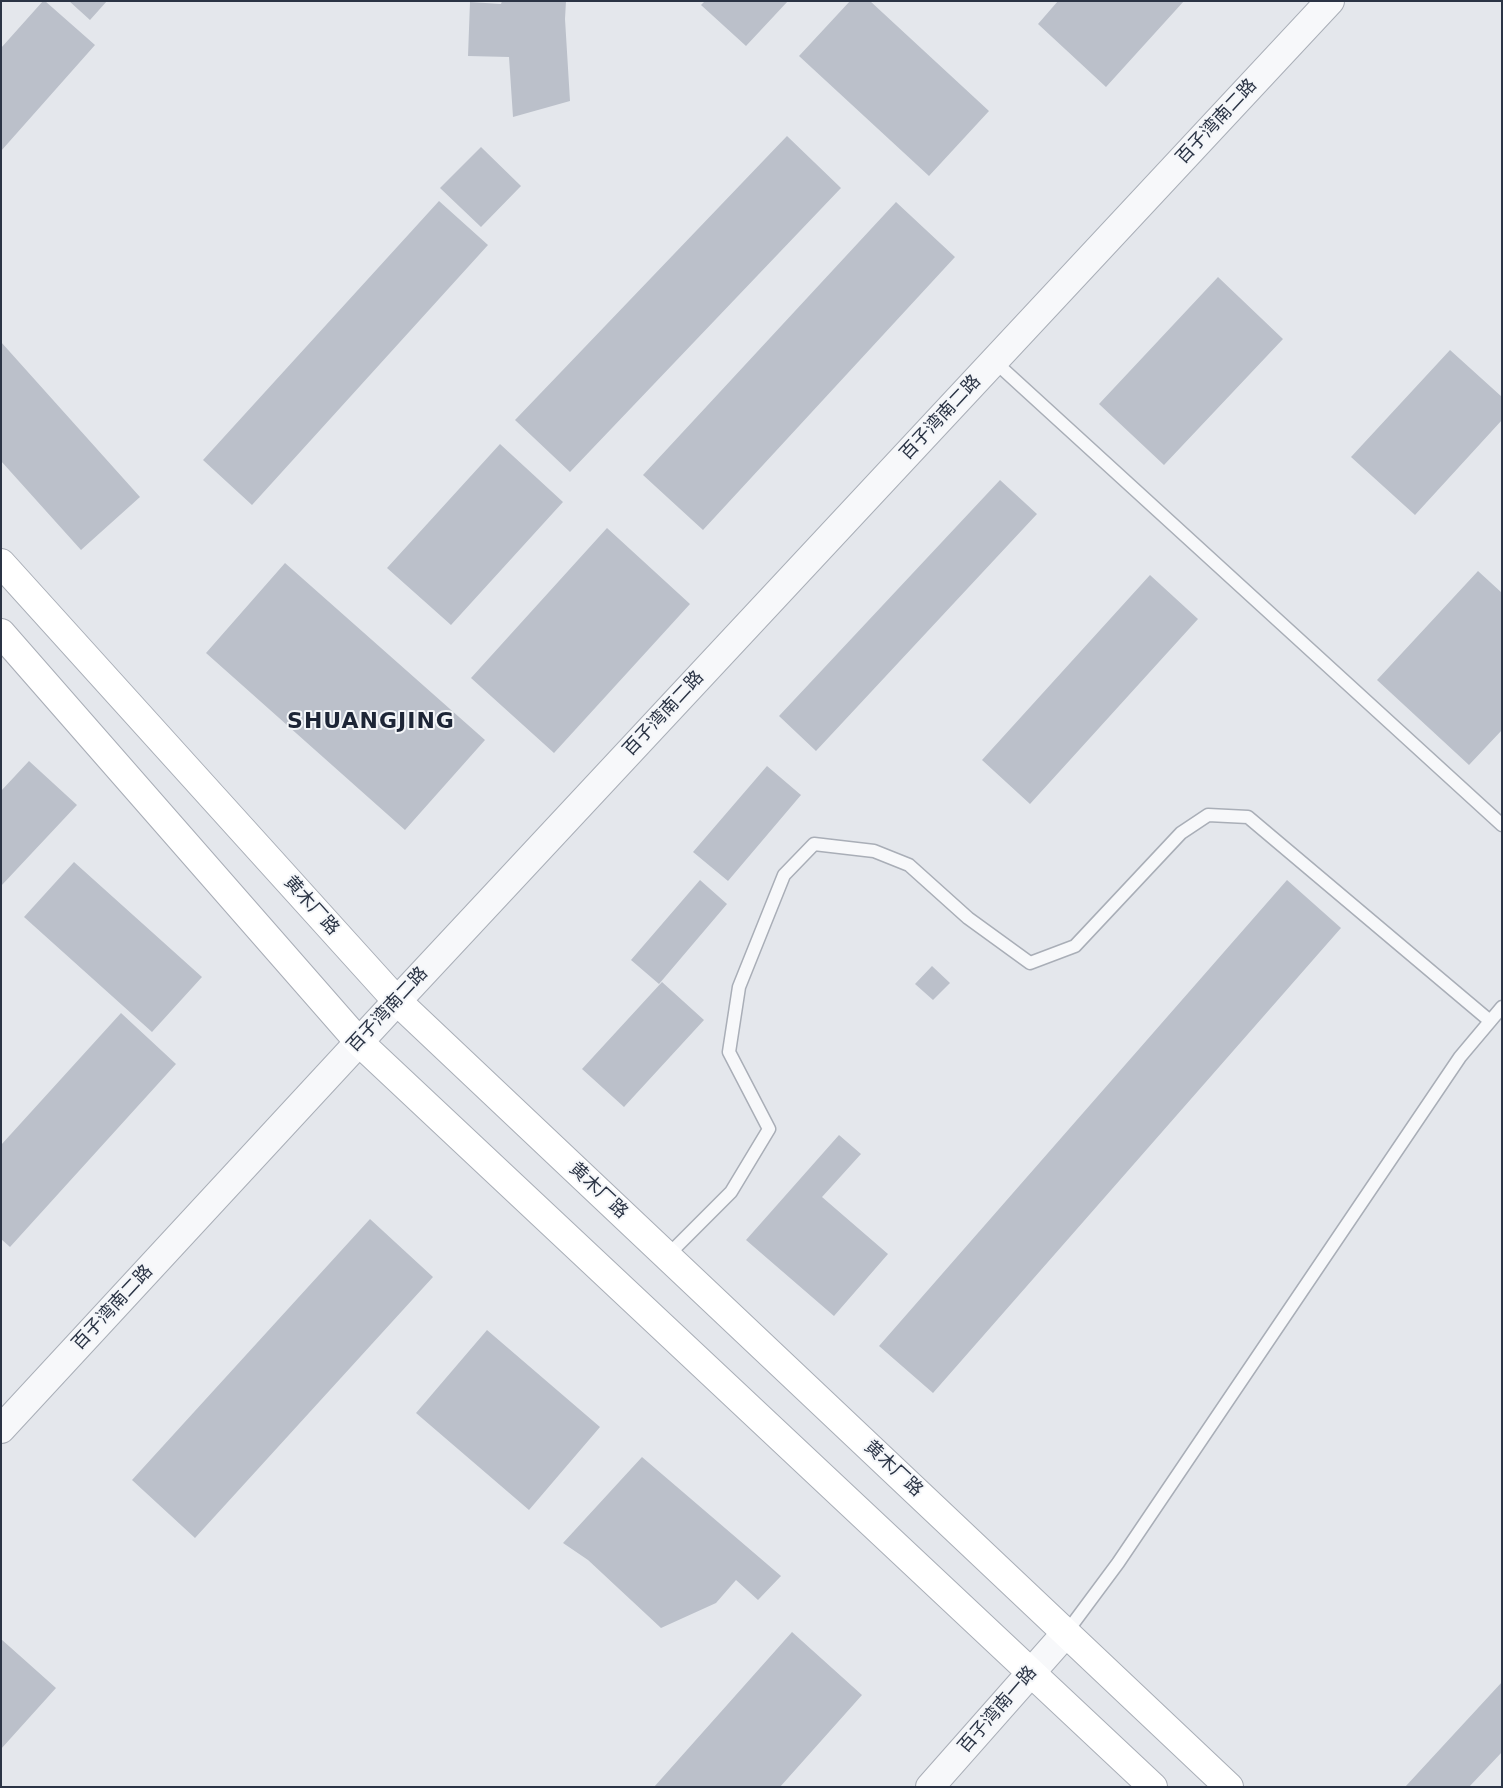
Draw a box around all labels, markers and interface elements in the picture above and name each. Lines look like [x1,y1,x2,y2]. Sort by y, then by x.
street label: 百子湾南二路 [1172,75,1262,169]
street label: 百子湾南二路 [896,371,986,465]
street label: 百子湾南二路 [619,667,709,761]
district label: SHUANGJING [286,709,456,735]
street label: 黄木厂路 [279,872,343,940]
street label: 百子湾南二路 [343,963,433,1057]
street label: 黄木厂路 [564,1159,632,1223]
street label: 百子湾南二路 [68,1261,158,1355]
street label: 黄木厂路 [859,1437,927,1501]
street label: 百子湾南一路 [954,1662,1042,1758]

